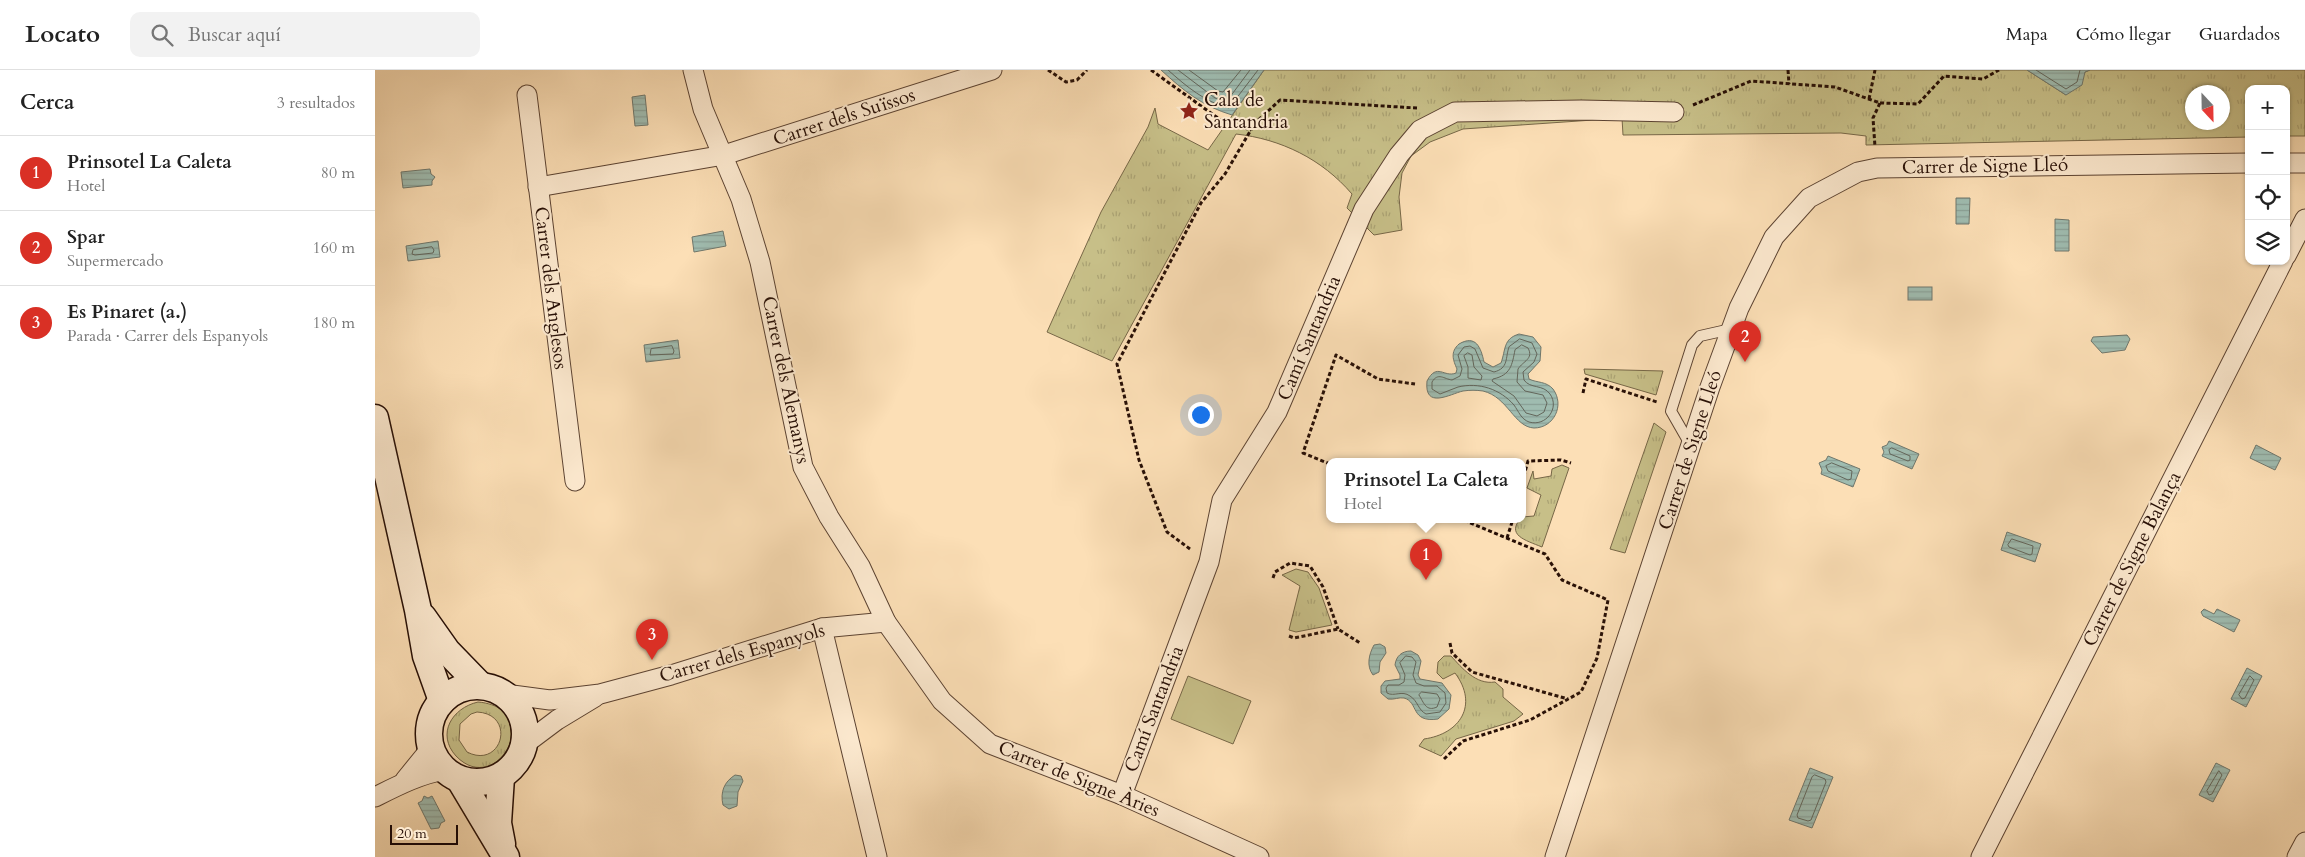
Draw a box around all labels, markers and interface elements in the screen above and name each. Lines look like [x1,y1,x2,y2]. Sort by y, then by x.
search box [130,12,480,57]
text: Locato [25,18,100,51]
icon: search [148,21,176,49]
text: Buscar aquí [188,22,281,48]
text: Mapa [2006,22,2048,47]
text: Cómo llegar [2076,22,2171,47]
text: Guardados [2199,22,2280,47]
street label: Carrer dels Suïssos [770,82,918,152]
north arrow [2185,85,2230,130]
map controls [2245,85,2290,265]
button: + [2245,85,2290,130]
place label: Cala de Santandria [1204,87,1288,135]
text: Cerca [20,88,74,117]
text: 3 resultados [277,92,355,114]
place icon: Cala de Santandria [1178,100,1200,122]
button: − [2245,130,2290,175]
text: Prinsotel La Caleta [67,149,232,175]
street label: Carrer de Signe Lleó [1902,152,2068,180]
text: 1 [32,162,40,184]
text: 80 m [321,162,355,184]
text: Hotel [67,175,105,197]
button: locate [2245,175,2290,220]
street label: Carrer dels Anglesos [528,205,574,371]
button: layers [2245,220,2290,265]
text: Spar [67,224,105,250]
text: 2 [32,237,40,259]
text: 160 m [313,237,355,259]
text: Supermercado [67,250,163,272]
street label: Camí Santandria [1271,272,1347,404]
street label: Carrer dels Alemanys [756,294,816,466]
text: Es Pinaret (a.) [67,299,187,325]
text: 3 [32,312,40,334]
text: 180 m [313,312,355,334]
pin: 2 [1729,321,1761,362]
text: Parada · Carrer dels Espanyols [67,325,268,347]
street label: Carrer de Signe Lleó [1652,367,1728,533]
your location [1188,402,1214,428]
popup [1326,458,1526,523]
text: Prinsotel La Caleta [1344,467,1508,493]
street label: Carrer de Signe Balança [2077,467,2187,651]
text: Hotel [1344,493,1382,515]
pin: 1 [1410,539,1442,580]
street label: Carrer dels Espanyols [656,617,828,689]
pin: 3 [636,619,668,660]
street label: Camí Santandria [1118,642,1190,776]
street label: Carrer de Signe Àries [994,735,1164,823]
scale bar [390,822,457,845]
text: 20 m [397,824,427,843]

